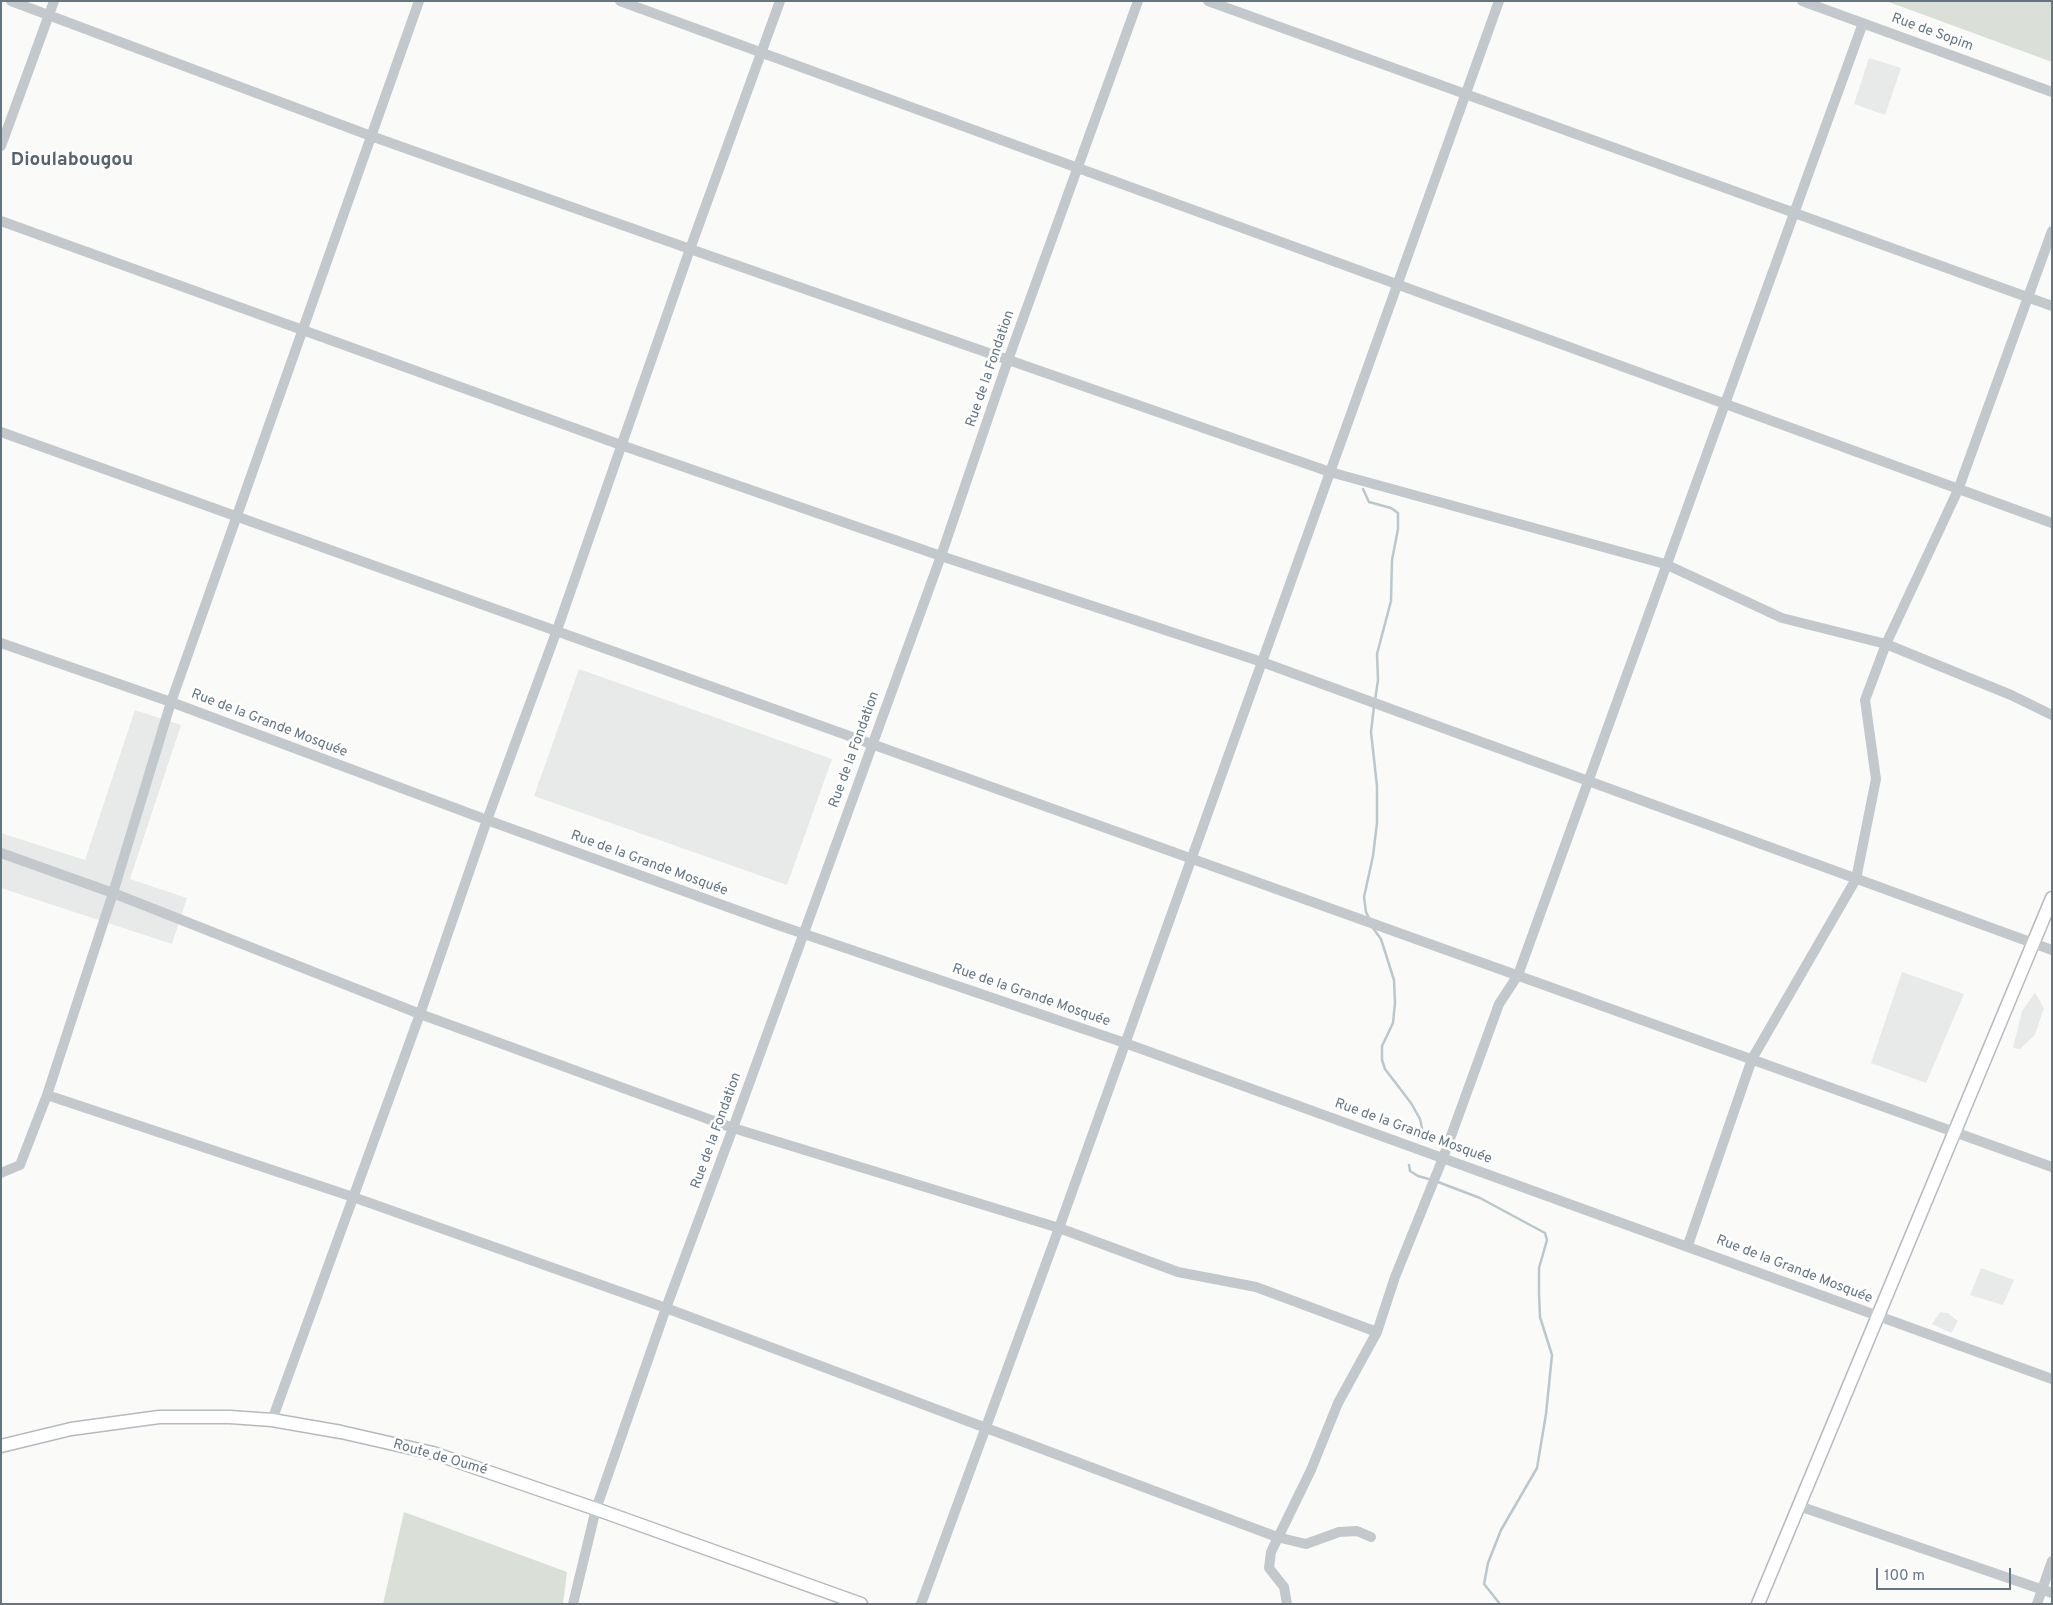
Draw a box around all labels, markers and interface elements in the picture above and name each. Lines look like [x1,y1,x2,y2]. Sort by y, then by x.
street label: Rue de Sopim [1889,10,1975,56]
district label: Dioulabougou [11,150,133,172]
street label: Rue de la Fondation [963,308,1019,430]
street label: Rue de la Grande Mosquée [188,686,350,762]
street label: Rue de la Fondation [826,690,884,810]
street label: Rue de la Grande Mosquée [568,828,730,900]
street label: Rue de la Grande Mosquée [950,961,1112,1031]
street label: Rue de la Fondation [688,1071,746,1191]
street label: Rue de la Grande Mosquée [1332,1096,1494,1168]
street label: Rue de la Grande Mosquée [1713,1232,1875,1308]
street label: Route de Oumé [391,1437,489,1479]
scale bar [1878,1558,2013,1590]
text: 100 m [1884,1567,1925,1586]

